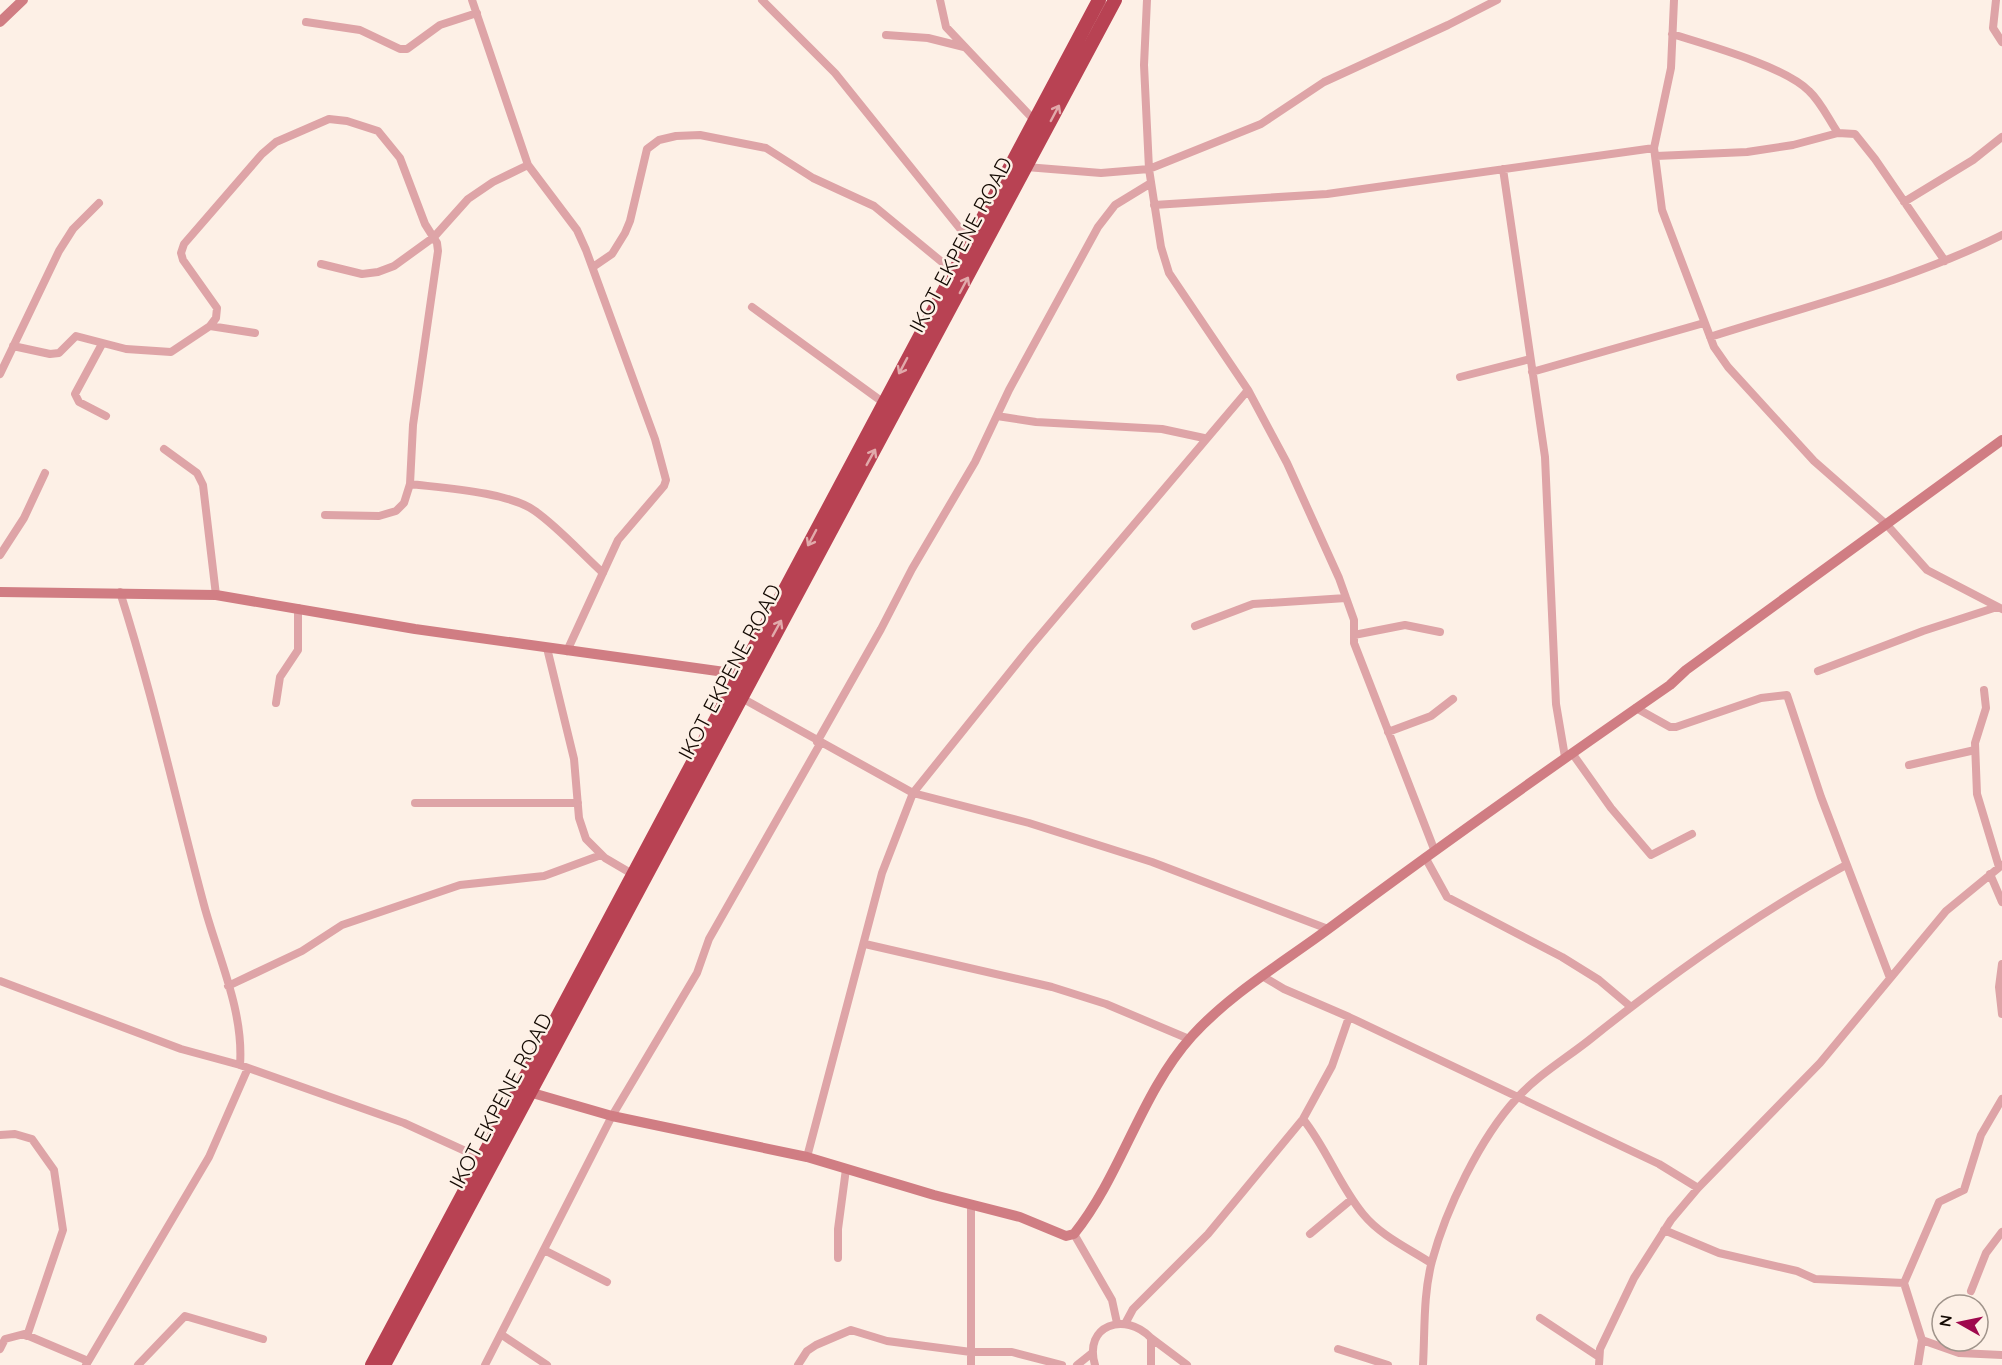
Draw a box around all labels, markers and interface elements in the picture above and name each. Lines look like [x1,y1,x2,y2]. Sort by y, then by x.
one-way arrow [1049,105,1061,122]
street label: IKOT EKPENE ROAD [903,152,1017,337]
one-way arrow [959,277,970,295]
one-way arrow [897,357,908,375]
one-way arrow [865,449,877,466]
one-way arrow [806,529,817,547]
street label: IKOT EKPENE ROAD [672,579,786,764]
one-way arrow [771,620,783,637]
street label: IKOT EKPENE ROAD [443,1008,557,1193]
north arrow [1930,1293,1990,1353]
text: N [1934,1313,1956,1328]

